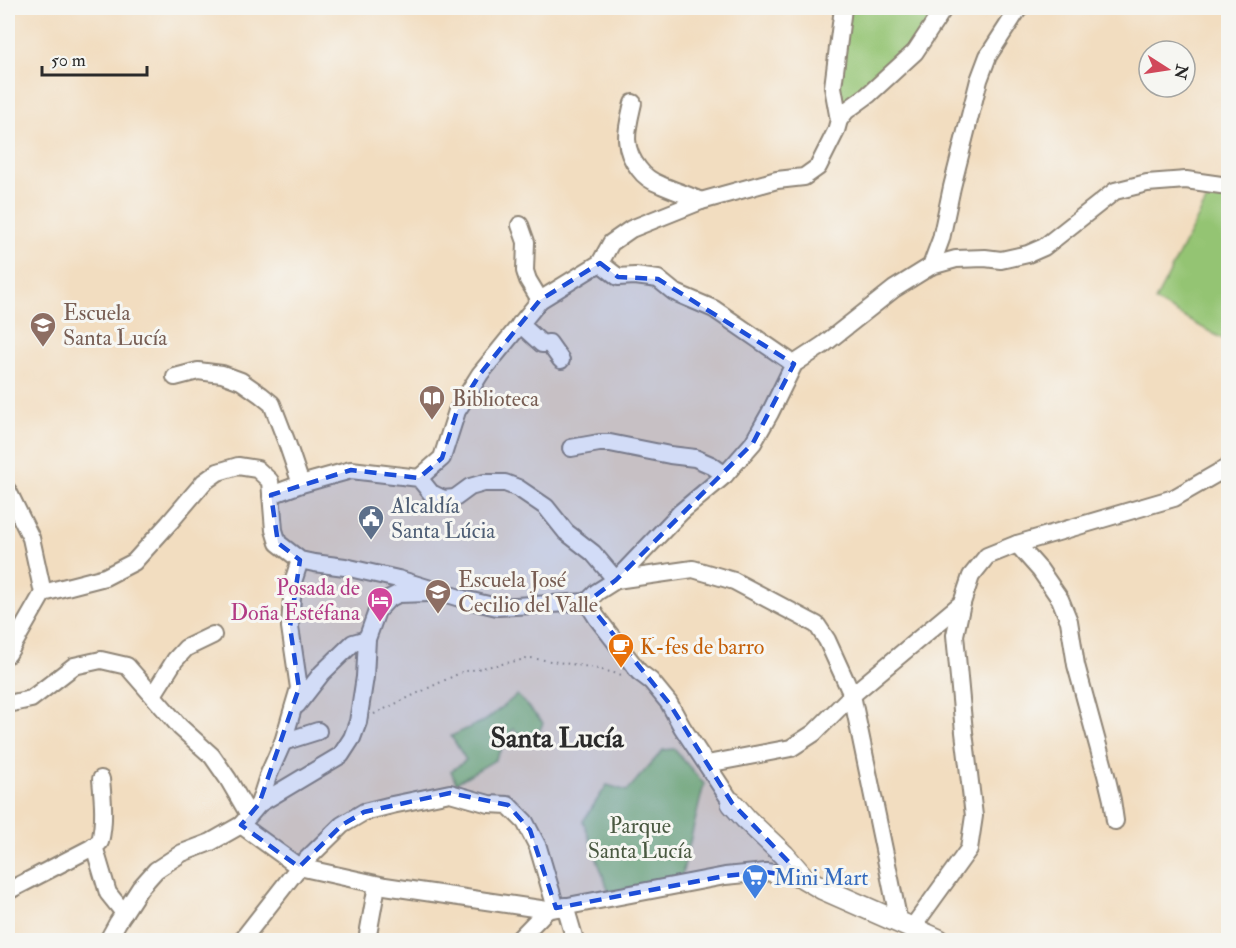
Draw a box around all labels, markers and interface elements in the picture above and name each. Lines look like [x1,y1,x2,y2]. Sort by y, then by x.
scale bar [42,39,147,77]
north arrow [1137,39,1197,99]
text: 50 m [51,49,86,72]
text: N [1169,62,1192,82]
place label: Escuela Santa Lucía [63,299,168,352]
school or university icon: Escuela Santa Lucía [28,310,58,348]
library icon: Biblioteca [417,383,447,421]
place label: Biblioteca [452,385,540,413]
place label: Alcaldía Santa Lúcia [390,492,496,545]
public building icon: Alcaldía Santa Lúcia [356,503,386,541]
place label: Escuela José Cecilio del Valle [458,566,598,619]
place label: Posada de Doña Estéfana [230,574,361,627]
school or university icon: Escuela José Cecilio del Valle [423,577,453,615]
hotel icon: Posada de Doña Estéfana [365,585,395,623]
cafe icon: K-fes de barro [606,631,636,669]
place label: K-fes de barro [640,633,764,661]
district label: Santa Lucía [491,721,625,756]
park label: Parque Santa Lucía [588,812,693,865]
supermarket icon: Mini Mart [740,862,770,900]
place label: Mini Mart [774,864,869,892]

